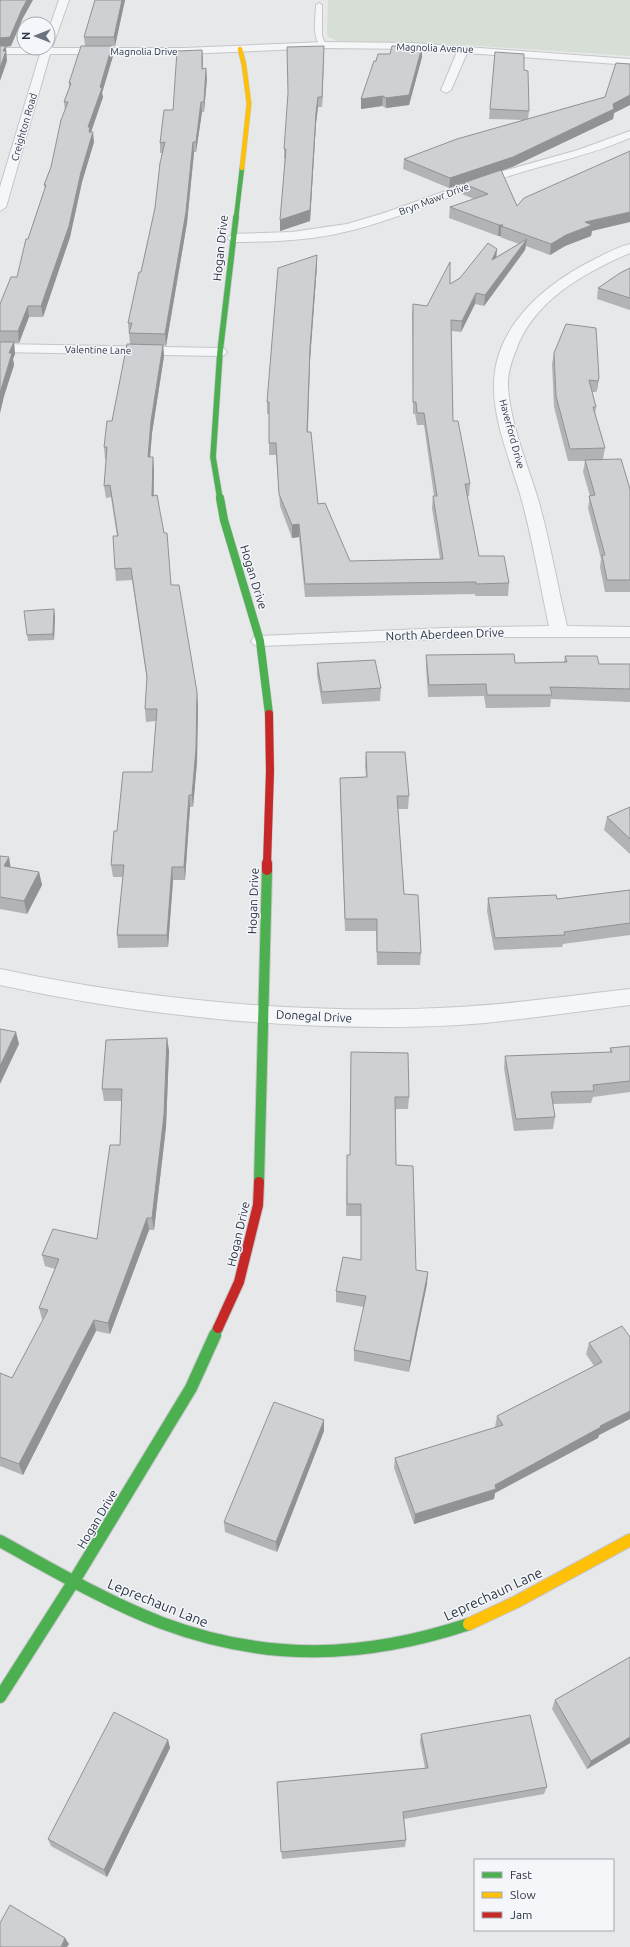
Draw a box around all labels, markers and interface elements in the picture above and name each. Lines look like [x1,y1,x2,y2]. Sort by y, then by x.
north arrow [16,16,56,56]
text: N [20,32,32,40]
street label: Magnolia Avenue [396,41,474,55]
street label: Magnolia Drive [110,46,178,57]
street label: Creighton Road [9,92,39,162]
street label: Bryn Mawr Drive [397,181,471,217]
street label: Hogan Drive [210,214,230,282]
street label: Valentine Lane [65,344,131,356]
street label: Haverford Drive [497,398,527,470]
street label: Hogan Drive [238,543,270,611]
street label: North Aberdeen Drive [385,625,505,643]
street label: Hogan Drive [245,868,261,934]
street label: Donegal Drive [276,1008,352,1024]
street label: Hogan Drive [224,1200,252,1268]
street label: Hogan Drive [74,1487,120,1551]
street label: Leprechaun Lane [441,1564,545,1624]
street label: Leprechaun Lane [105,1576,211,1630]
legend [474,1859,614,1931]
text: Fast [510,1868,532,1881]
text: Slow [510,1888,536,1901]
text: Jam [510,1908,532,1921]

